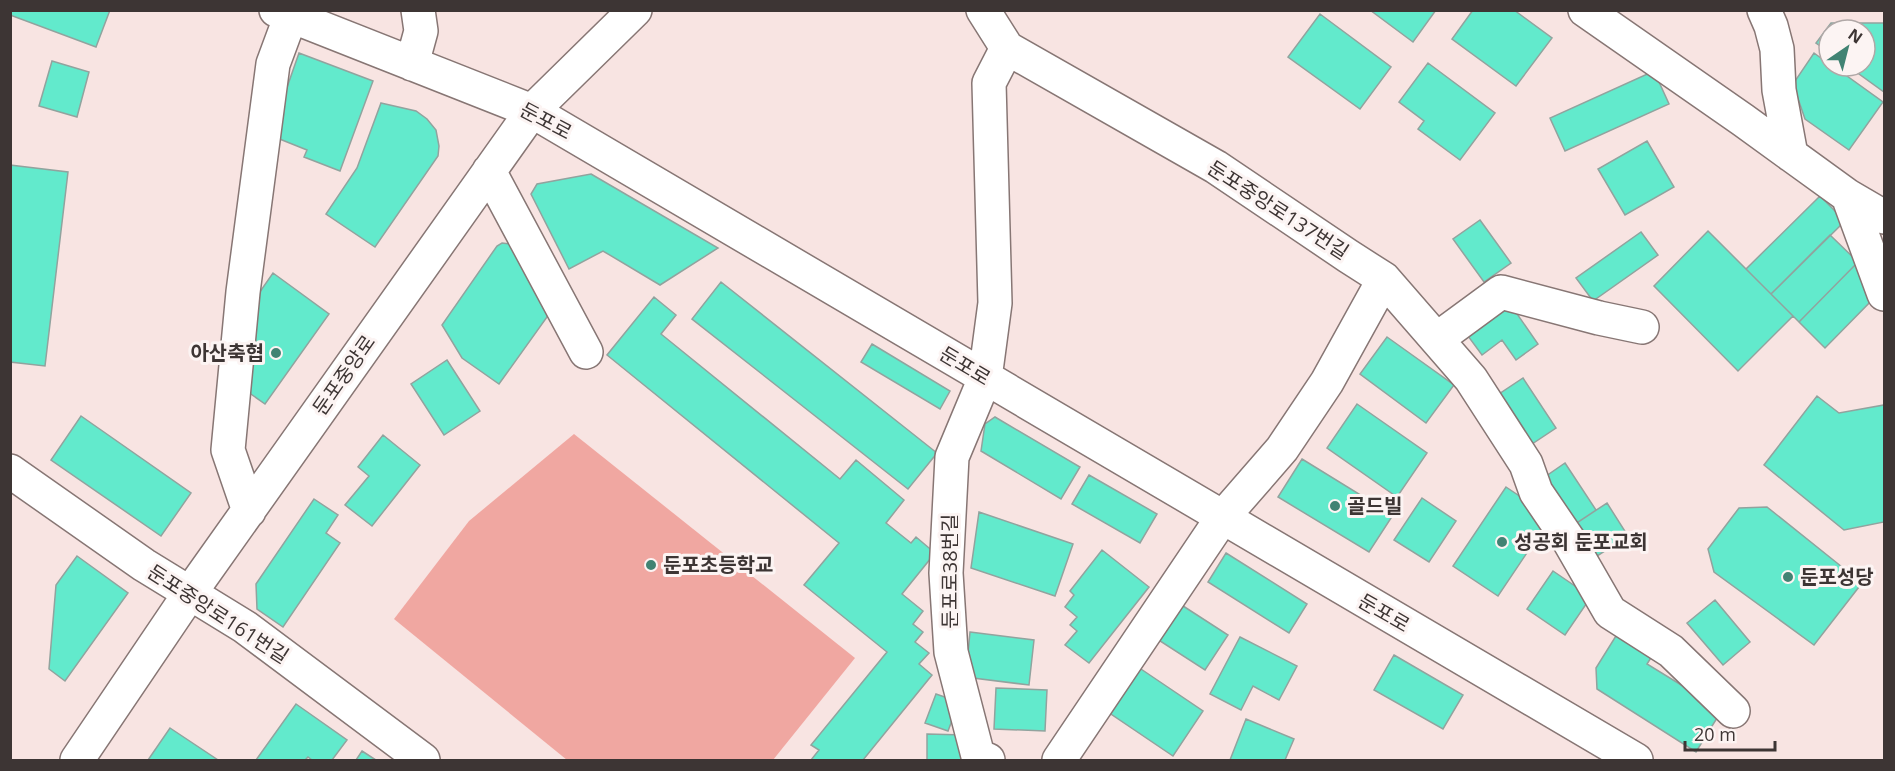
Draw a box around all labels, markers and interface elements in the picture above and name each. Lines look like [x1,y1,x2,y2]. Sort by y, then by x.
north arrow [1817,18,1877,78]
text: N [1844,23,1867,48]
street label: 둔포로 [516,96,577,145]
street label: 둔포중앙로137번길 [1203,154,1354,265]
street label: 둔포중앙로 [306,329,381,420]
place label: 아산축협 [190,339,264,366]
street label: 둔포로 [935,340,996,391]
marker: 아산축협 [269,346,283,360]
place label: 골드빌 [1347,492,1402,519]
marker: 골드빌 [1328,499,1342,513]
street label: 둔포로38번길 [936,514,963,628]
place label: 성공회 둔포교회 [1514,528,1648,555]
marker: 성공회 둔포교회 [1495,535,1509,549]
place label: 둔포초등학교 [663,551,773,578]
street label: 둔포중앙로161번길 [143,558,294,669]
marker: 둔포초등학교 [644,558,658,572]
place label: 둔포성당 [1800,563,1874,590]
marker: 둔포성당 [1781,570,1795,584]
street label: 둔포로 [1354,587,1415,638]
scale bar [1685,714,1775,752]
text: 20 m [1694,722,1736,746]

